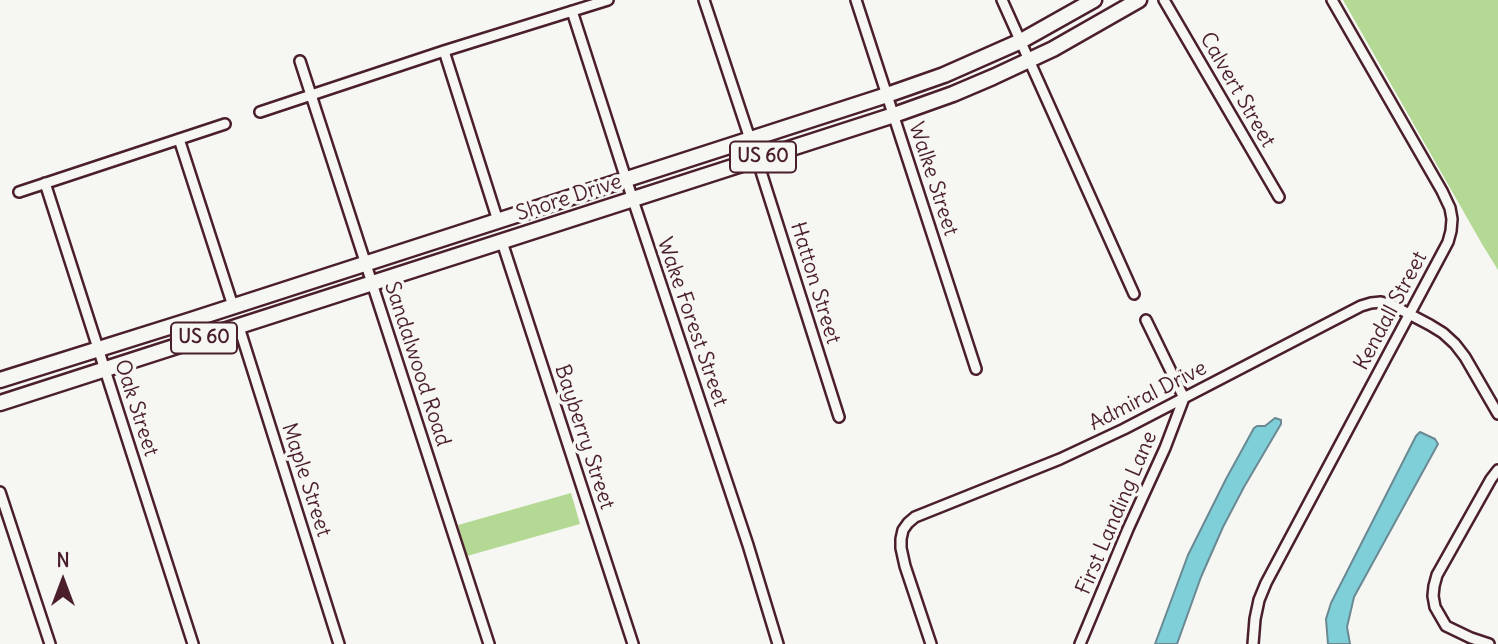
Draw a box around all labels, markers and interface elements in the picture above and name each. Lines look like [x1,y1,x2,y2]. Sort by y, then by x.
street label: Calvert Street [1194,28,1280,152]
street label: Walke Street [903,119,963,239]
road number: US 60 [730,141,796,172]
street label: Shore Drive [513,169,625,227]
street label: Hatton Street [784,219,846,347]
street label: Wake Forest Street [651,234,733,410]
street label: Kendall Street [1349,247,1433,375]
street label: Sandalwood Road [379,279,455,449]
road number: US 60 [171,322,237,354]
street label: Admiral Drive [1085,356,1211,436]
street label: Oak Street [109,357,163,459]
street label: Bayberry Street [549,361,619,513]
street label: Maple Street [276,420,336,540]
street label: First Landing Lane [1071,428,1163,598]
north arrow [28,546,98,616]
text: N [56,548,70,572]

